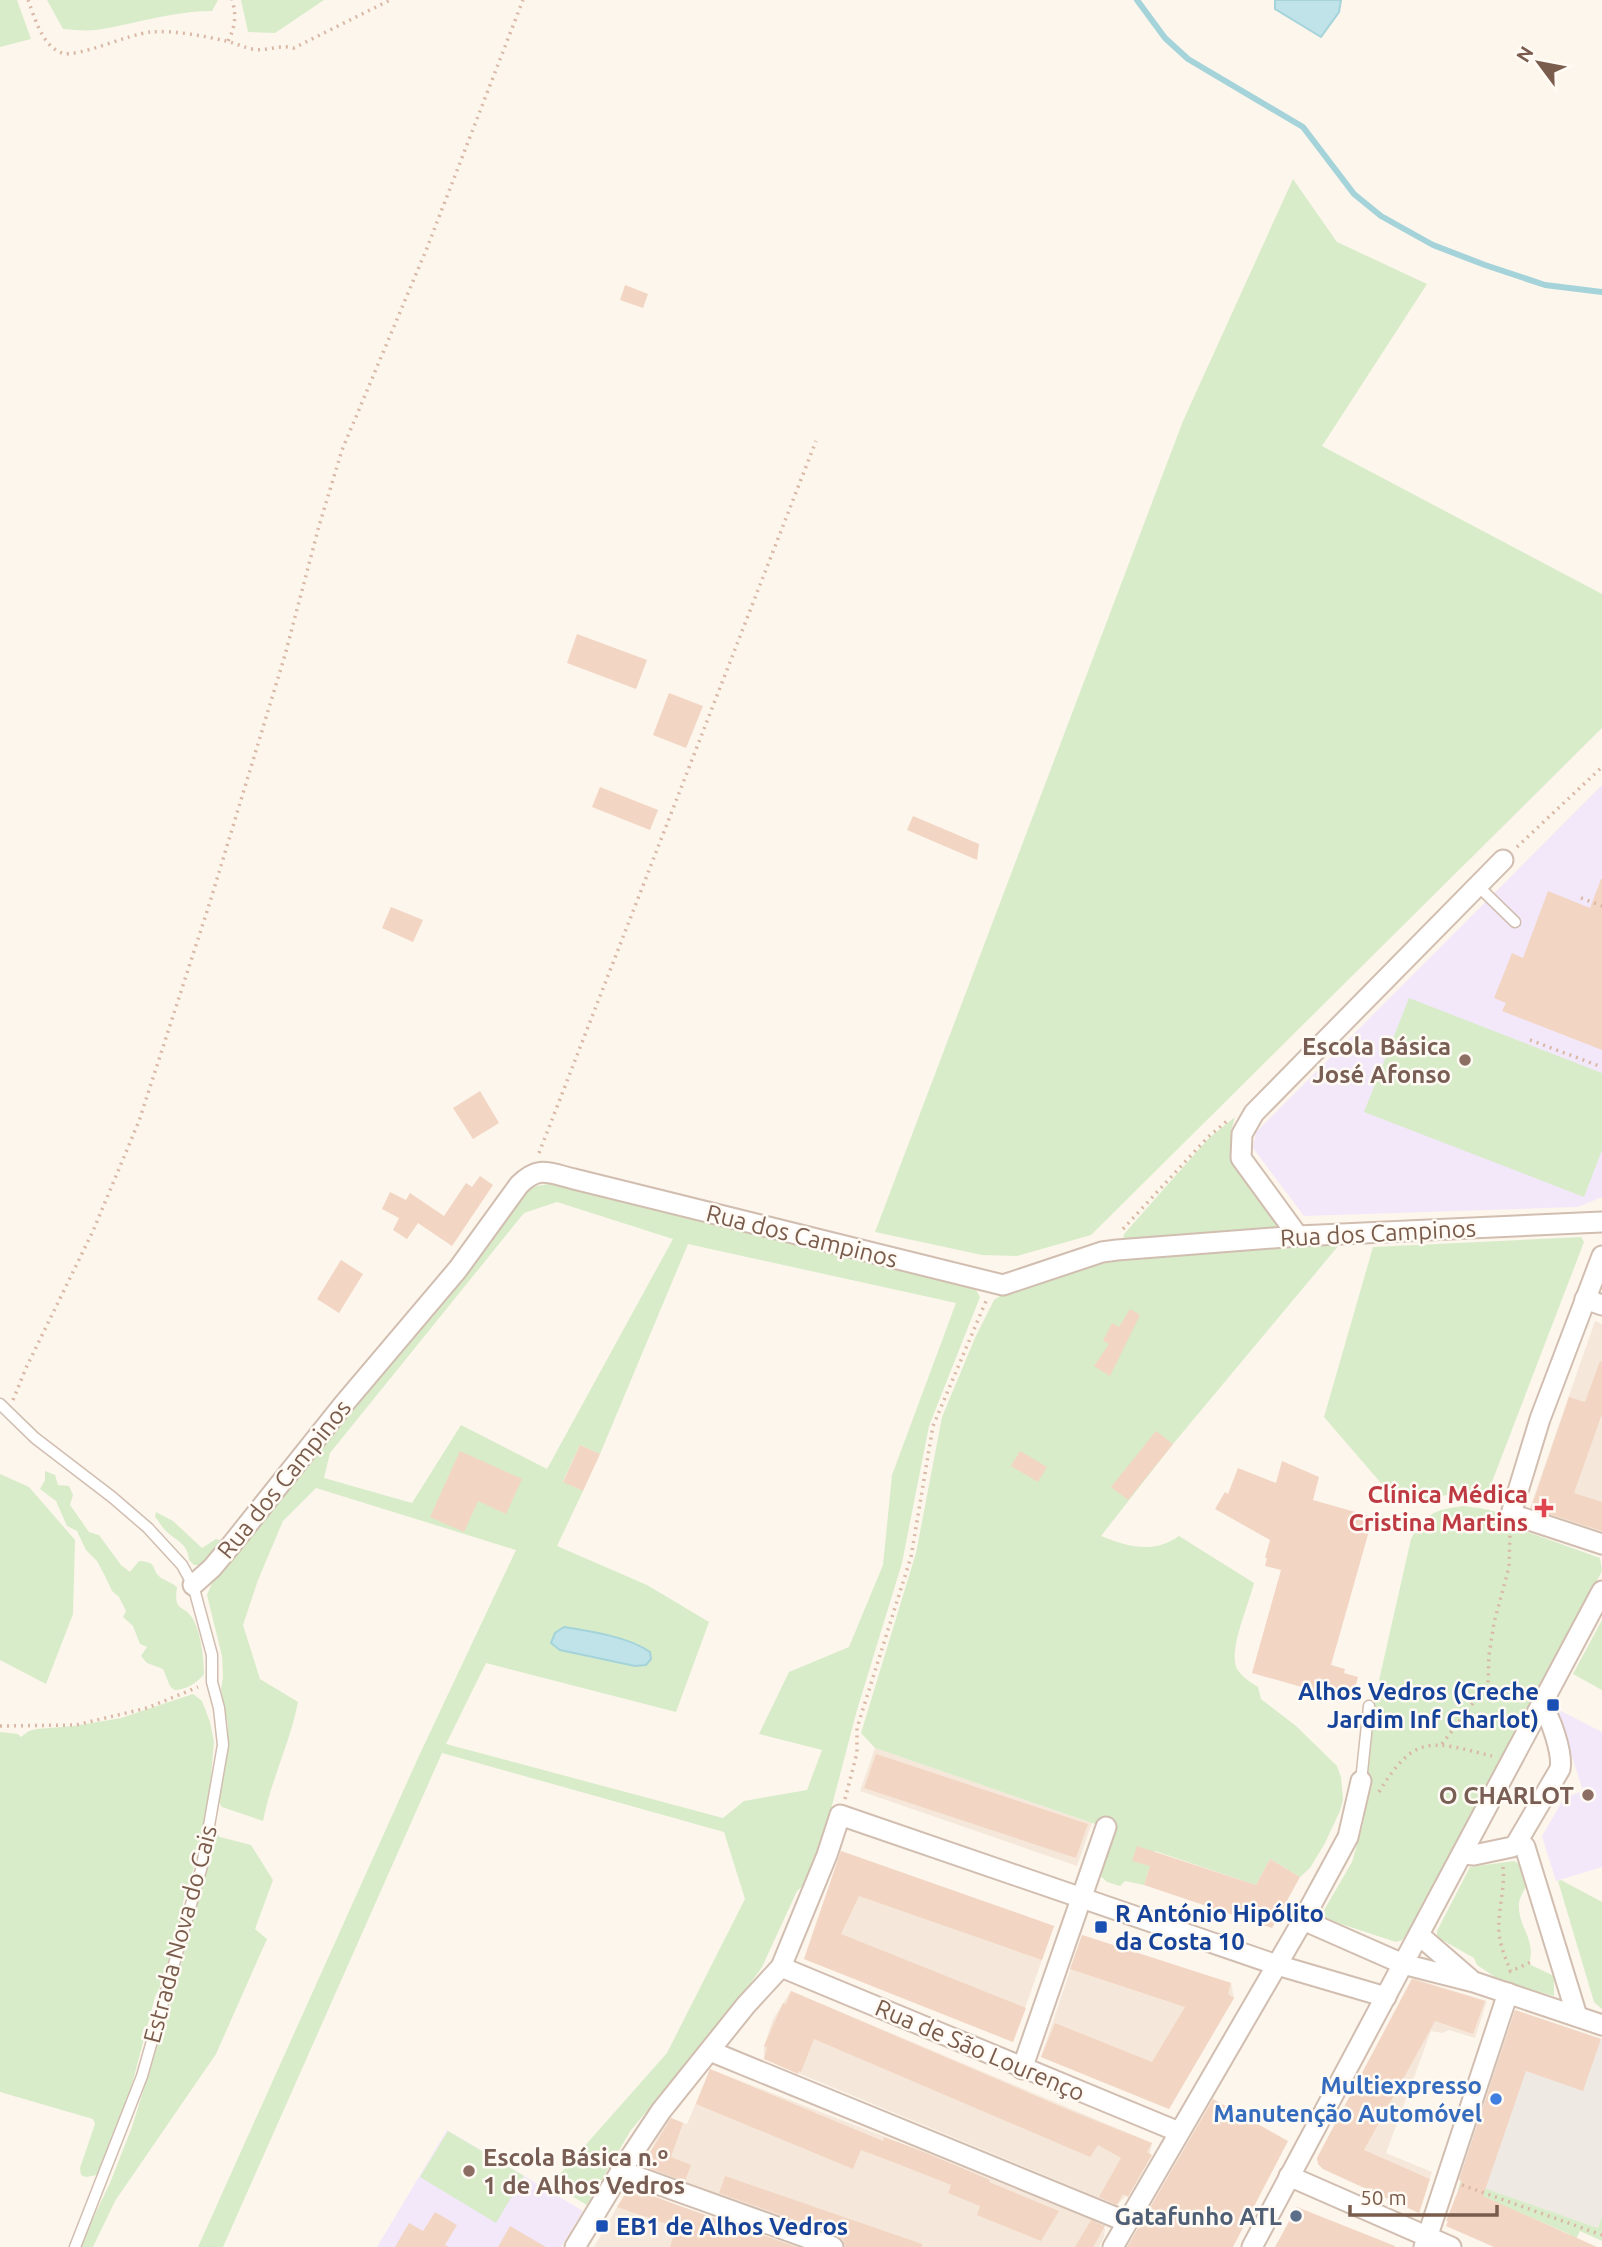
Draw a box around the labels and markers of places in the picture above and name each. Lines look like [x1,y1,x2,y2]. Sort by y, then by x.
place label: Escola Básica José Afonso [1302,1033,1451,1088]
marker: Escola Básica José Afonso [1457,1052,1473,1068]
place label: Clínica Médica Cristina Martins [1348,1481,1528,1536]
marker: Clínica Médica Cristina Martins [1534,1498,1554,1518]
place label: Alhos Vedros (Creche Jardim Inf Charlot) [1298,1678,1539,1733]
marker: Alhos Vedros (Creche Jardim Inf Charlot) [1545,1697,1561,1713]
place label: O CHARLOT [1439,1782,1574,1809]
marker: O CHARLOT [1580,1787,1596,1803]
place label: R António Hipólito da Costa 10 [1115,1900,1324,1955]
marker: R António Hipólito da Costa 10 [1093,1919,1109,1935]
place label: Multiexpresso Manutenção Automóvel [1213,2072,1482,2127]
marker: Multiexpresso Manutenção Automóvel [1488,2091,1504,2107]
place label: Escola Básica n.º 1 de Alhos Vedros [483,2144,685,2199]
marker: Escola Básica n.º 1 de Alhos Vedros [461,2163,477,2179]
place label: Gatafunho ATL [1115,2203,1282,2230]
marker: Gatafunho ATL [1288,2208,1304,2224]
place label: EB1 de Alhos Vedros [616,2213,848,2240]
marker: EB1 de Alhos Vedros [594,2218,610,2234]

